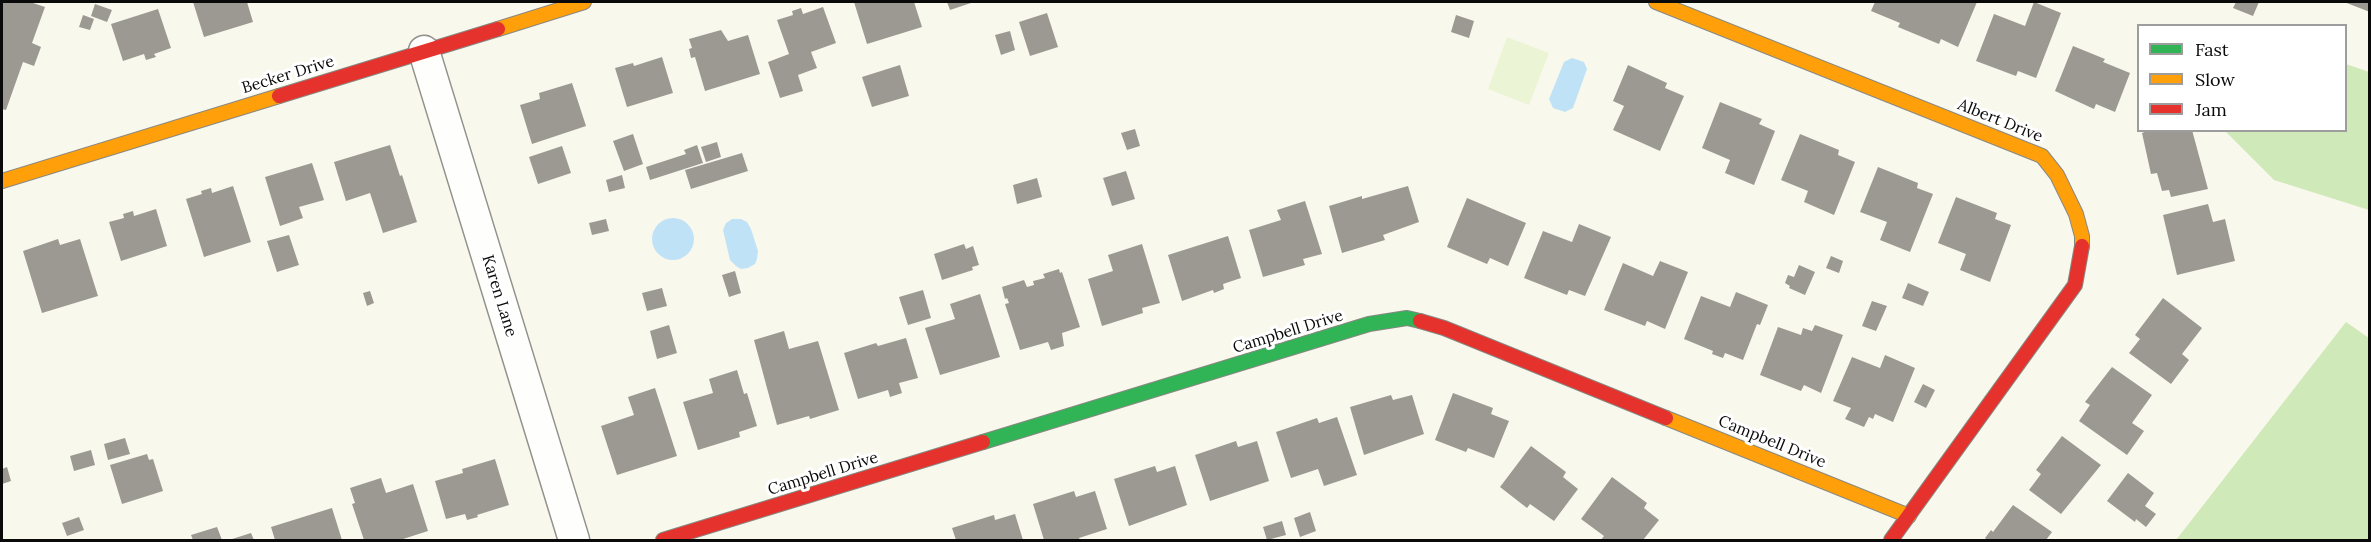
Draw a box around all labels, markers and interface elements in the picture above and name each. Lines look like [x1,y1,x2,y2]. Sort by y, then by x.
legend [2137,24,2347,132]
text: Fast [2195,38,2229,61]
street label: Becker Drive [240,52,336,98]
text: Slow [2195,68,2235,91]
street label: Albert Drive [1955,95,2045,147]
text: Jam [2195,98,2227,121]
street label: Karen Lane [477,253,521,339]
street label: Campbell Drive [1231,306,1345,358]
street label: Campbell Drive [1715,412,1829,472]
street label: Campbell Drive [766,448,880,500]

